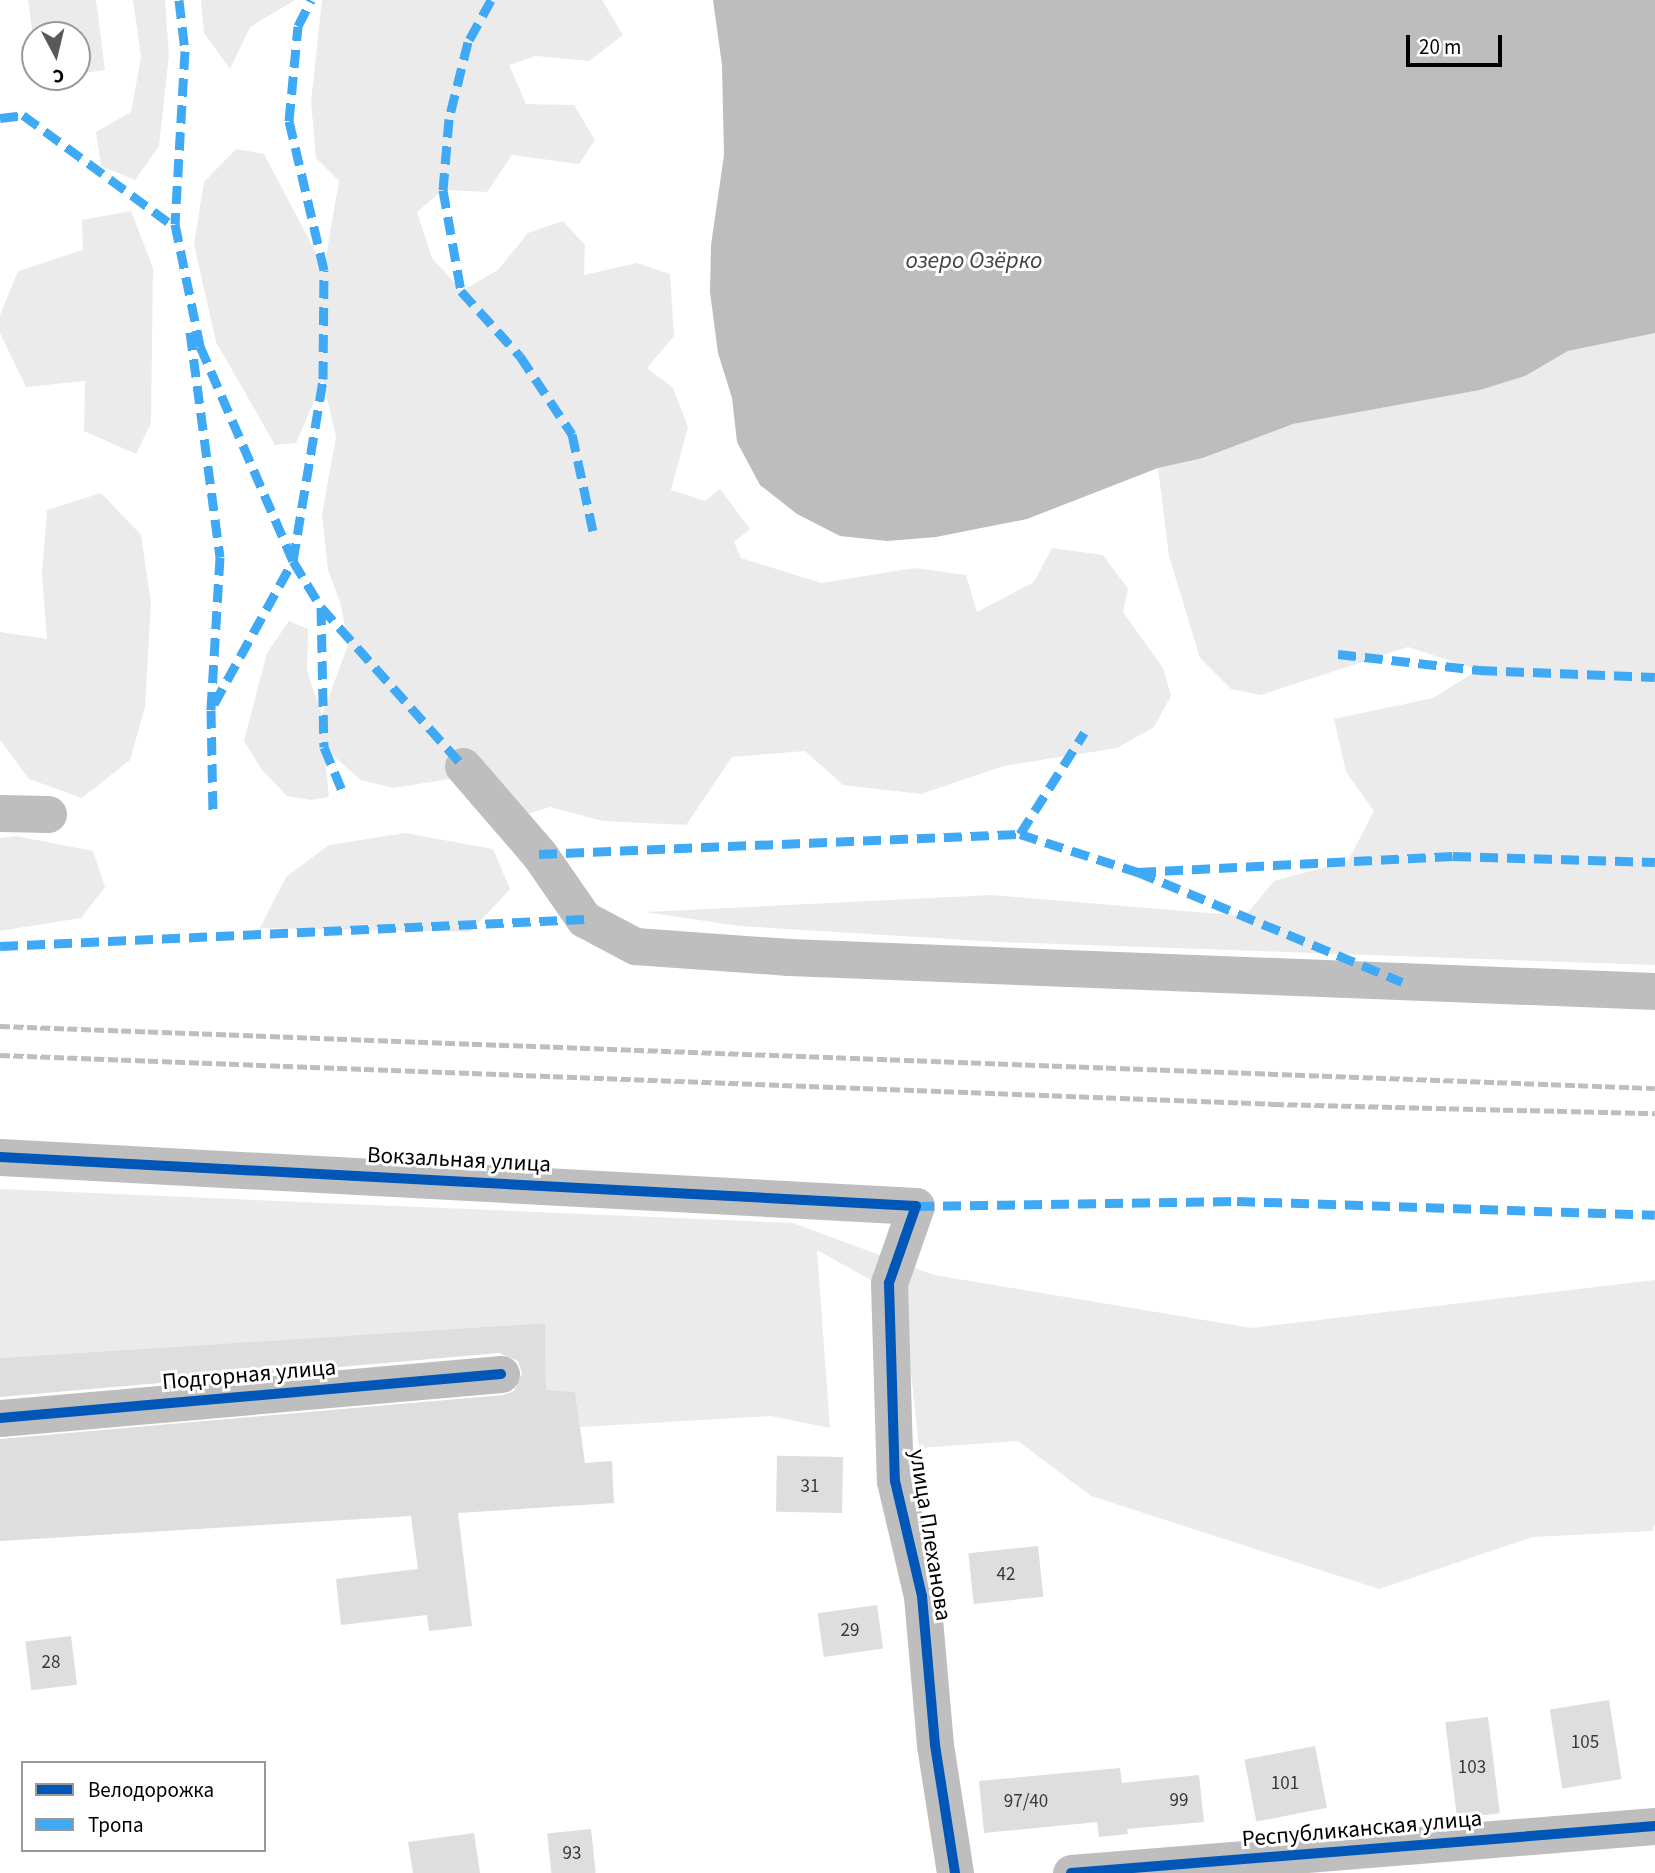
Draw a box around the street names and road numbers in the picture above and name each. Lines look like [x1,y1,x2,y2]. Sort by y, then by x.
street label: Вокзальная улица [366,1141,552,1179]
street label: Подгорная улица [161,1354,337,1396]
street label: улица Плеханова [903,1447,957,1623]
street label: Республиканская улица [1241,1805,1483,1853]

